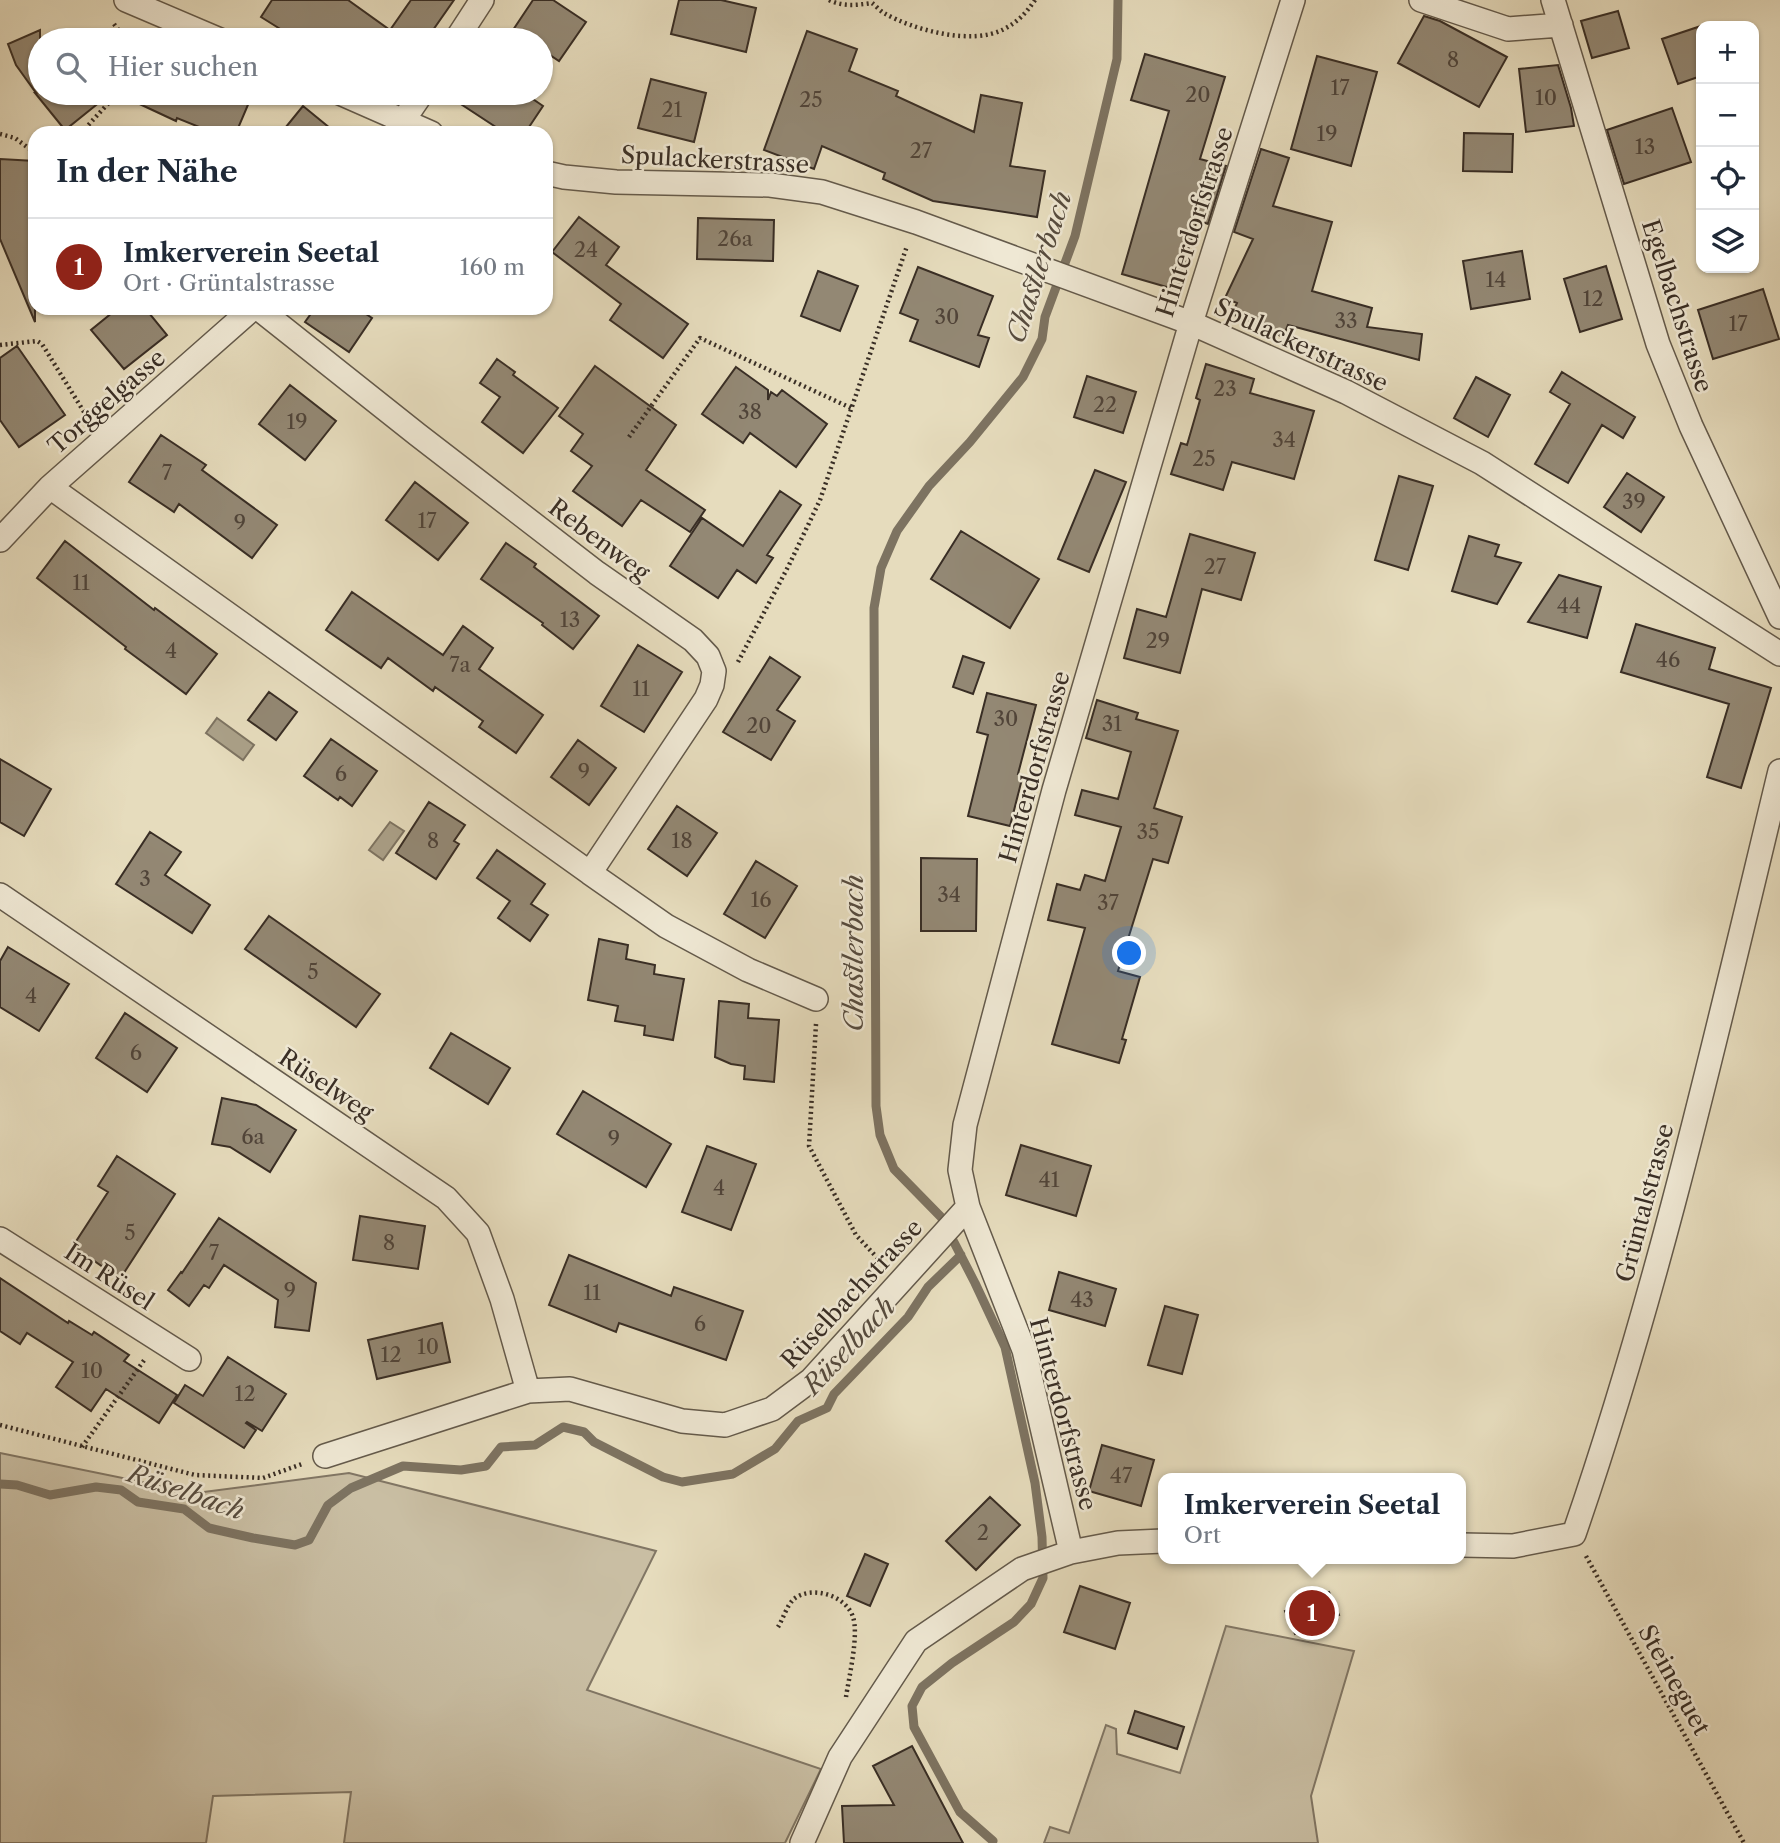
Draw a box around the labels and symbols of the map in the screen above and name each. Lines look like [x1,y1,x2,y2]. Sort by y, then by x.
house number: 8 [1447,47,1459,72]
house number: 17 [1330,75,1350,100]
house number: 20 [1185,82,1211,107]
house number: 10 [1535,85,1557,110]
house number: 25 [799,87,823,112]
house number: 21 [662,97,683,122]
house number: 19 [1316,121,1338,146]
street label: Hinterdorfstrasse [1150,123,1239,321]
house number: 13 [1635,134,1655,159]
house number: 27 [910,138,933,163]
street label: Spulackerstrasse [620,140,810,179]
water label: Chastlerbach [999,187,1079,347]
street label: Egelbachstrasse [1636,216,1719,396]
house number: 26a [717,226,754,251]
house number: 24 [574,237,598,262]
house number: 14 [1486,267,1506,292]
house number: 12 [1583,286,1603,311]
street label: Spulackerstrasse [1210,292,1393,398]
house number: 30 [935,304,959,329]
house number: 33 [1334,308,1358,333]
house number: 17 [1728,311,1748,336]
street label: Torggelgasse [42,343,171,460]
house number: 23 [1213,376,1237,401]
house number: 22 [1093,392,1117,417]
house number: 38 [738,399,762,424]
house number: 19 [286,409,308,434]
house number: 34 [1272,427,1296,452]
house number: 25 [1192,446,1216,471]
house number: 7 [162,460,173,485]
house number: 39 [1622,489,1646,514]
street label: Rebenweg [543,492,656,587]
house number: 17 [417,508,437,533]
house number: 9 [234,510,246,535]
house number: 27 [1204,554,1227,579]
house number: 11 [72,570,90,595]
house number: 44 [1557,593,1581,618]
house number: 13 [560,607,580,632]
house number: 29 [1146,628,1170,653]
house number: 4 [165,638,177,663]
house number: 46 [1656,647,1680,672]
house number: 7a [449,652,472,677]
street label: Hinterdorfstrasse [993,668,1076,866]
house number: 11 [632,676,650,701]
house number: 30 [994,706,1018,731]
house number: 31 [1102,711,1122,736]
house number: 20 [746,713,772,738]
house number: 9 [578,759,590,784]
house number: 6 [335,761,347,786]
house number: 35 [1137,819,1159,844]
house number: 8 [427,828,439,853]
house number: 18 [671,828,693,853]
house number: 3 [139,866,151,891]
water label: Chastlerbach [838,874,870,1032]
house number: 34 [937,882,961,907]
house number: 16 [750,887,772,912]
house number: 37 [1097,890,1120,915]
your location [1112,936,1146,970]
house number: 5 [307,959,319,984]
house number: 4 [25,983,37,1008]
house number: 6 [130,1040,142,1065]
street label: Rüselweg [273,1042,379,1127]
street label: Grüntalstrasse [1609,1120,1680,1285]
house number: 6a [241,1124,266,1149]
house number: 9 [608,1126,620,1151]
house number: 41 [1039,1167,1060,1192]
house number: 4 [713,1175,725,1200]
street label: Rüselbachstrasse [775,1213,929,1375]
house number: 5 [124,1220,136,1245]
house number: 8 [383,1230,395,1255]
street label: Im Rüsel [59,1237,159,1316]
house number: 7 [209,1240,220,1265]
house number: 9 [284,1278,296,1303]
house number: 11 [583,1280,601,1305]
house number: 43 [1070,1287,1094,1312]
water label: Rüselbach [796,1291,902,1401]
house number: 6 [694,1311,706,1336]
street label: Hinterdorfstrasse [1024,1314,1103,1513]
house number: 10 [417,1334,439,1359]
house number: 12 [381,1342,401,1367]
house number: 10 [81,1358,103,1383]
house number: 12 [235,1381,255,1406]
water label: Rüselbach [122,1457,248,1527]
house number: 47 [1110,1463,1133,1488]
house number: 2 [977,1520,989,1545]
pin: 1 [1289,1587,1335,1639]
street label: Steineguet [1632,1620,1717,1740]

